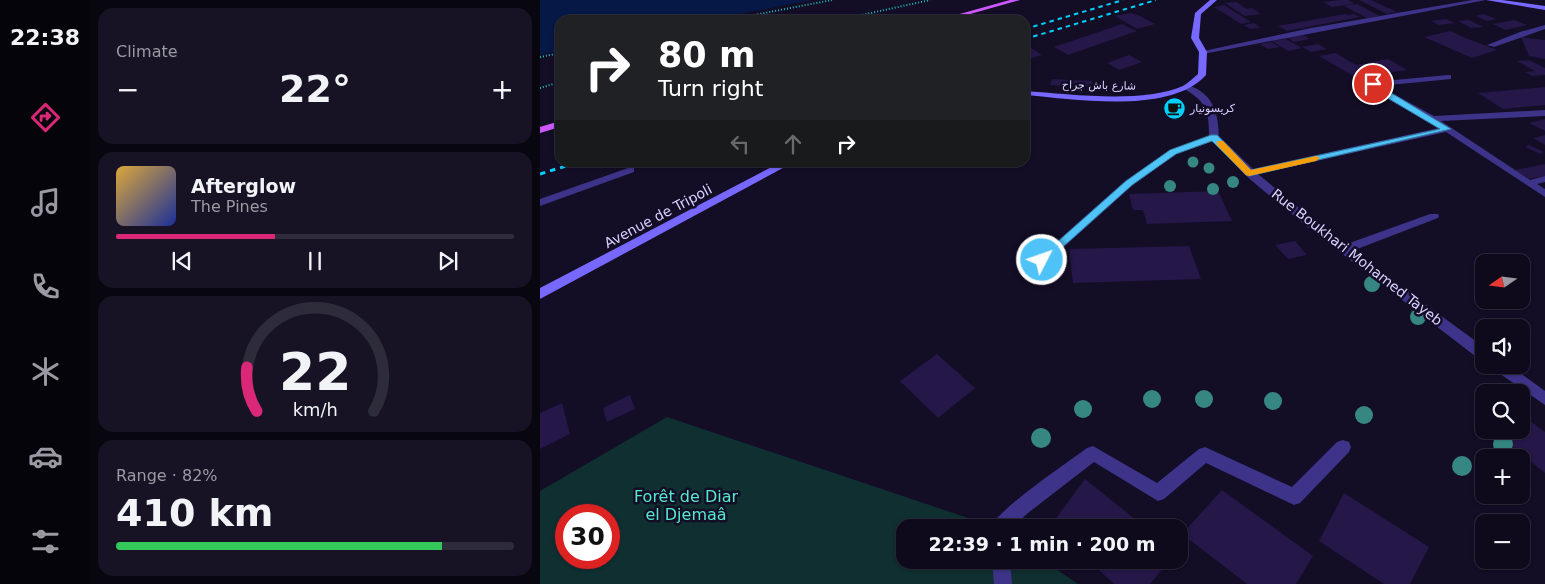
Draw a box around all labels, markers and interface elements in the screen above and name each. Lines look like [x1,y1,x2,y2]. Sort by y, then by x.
text: 22:38 [10,25,80,50]
icon: right [575,35,640,100]
text: 80 m [658,35,755,75]
text: Climate [116,42,178,61]
pin [1352,63,1394,105]
text: 22° [279,67,351,111]
icon: arrive [1359,70,1387,98]
text: − [116,73,139,106]
text: + [491,73,514,106]
text: Turn right [658,76,763,101]
street label: شارع باش جراح [1062,78,1136,93]
cafe icon: كريسونيار [1162,96,1186,120]
icon: directions [28,100,63,135]
place label: كريسونيار [1189,102,1236,115]
icon: left [726,130,754,158]
icon: ahead [779,130,807,158]
icon: right [832,130,860,158]
text: Afterglow [191,175,296,197]
street label: Avenue de Tripoli [601,181,715,251]
icon: music [28,185,63,220]
street label: Rue Boukhari Mohamed Tayeb [1269,185,1446,329]
text: The Pines [191,197,268,216]
position arrow [1015,233,1067,285]
icon: previous [168,247,196,275]
icon: pause [301,247,329,275]
icon: next [434,247,462,275]
north arrow [1475,254,1530,309]
map controls [1475,254,1530,569]
icon: phone [28,269,63,304]
button: sound [1475,319,1530,374]
text: 22 [279,342,351,402]
icon: climate [28,354,63,389]
button: search [1475,384,1530,439]
text: km/h [292,399,338,420]
icon: car [28,439,63,474]
button: + [1475,449,1530,504]
text: Range · 82% [116,466,218,485]
park label: Forêt de Diar el Djemaâ [634,487,738,524]
text: 410 km [116,491,273,535]
speed limit sign: 30 [555,504,620,569]
button: − [1475,514,1530,569]
icon: filters [28,524,63,559]
text: 22:39 · 1 min · 200 m [928,533,1156,555]

